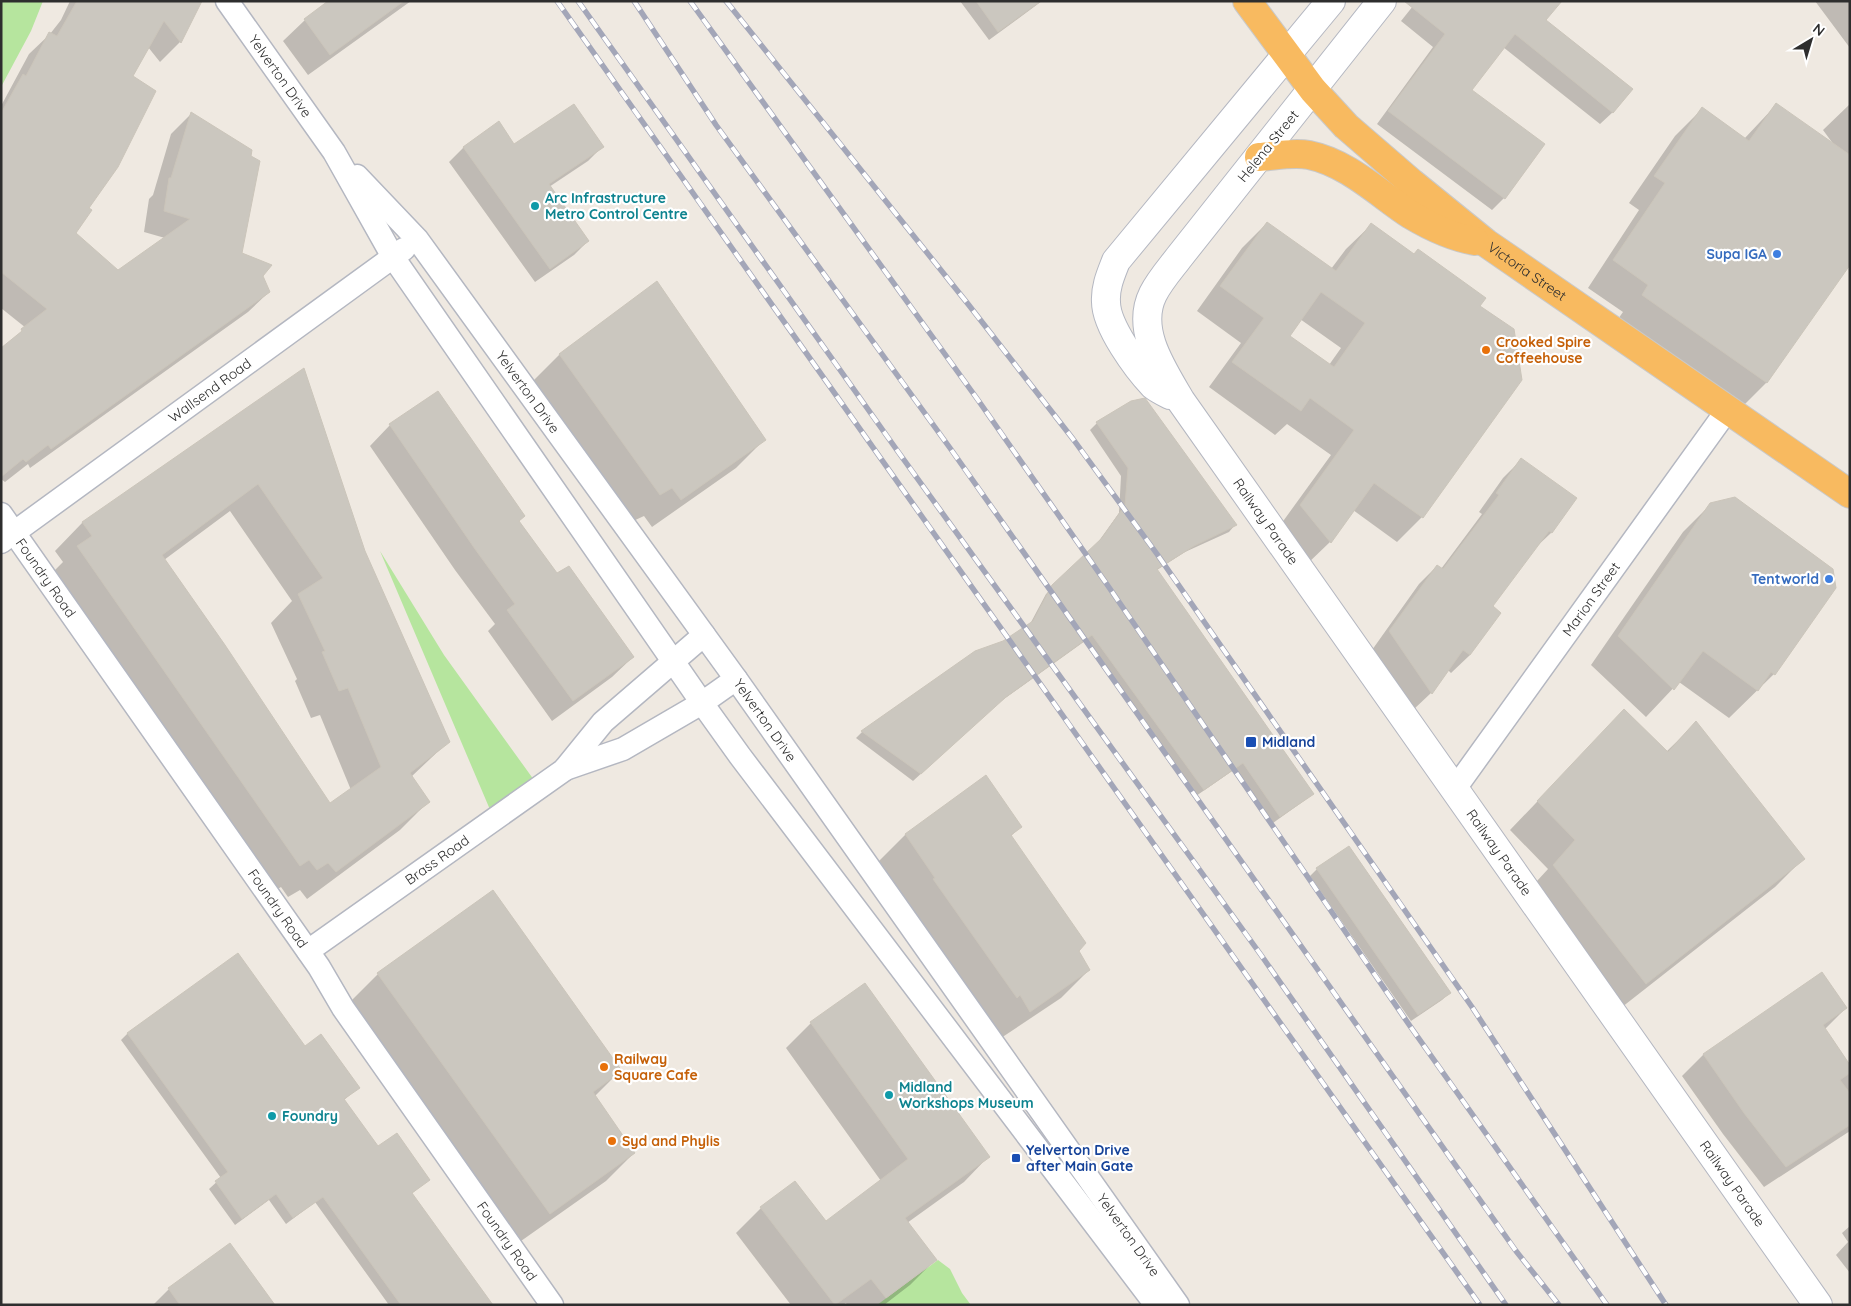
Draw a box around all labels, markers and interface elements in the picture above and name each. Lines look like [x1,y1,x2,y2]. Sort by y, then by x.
north arrow [1786,15,1836,65]
text: N [1809,19,1829,40]
street label: Yelverton Drive [245,31,316,121]
street label: Helena Street [1233,106,1303,186]
place label: Arc Infrastructure Metro Control Centre [545,189,688,223]
marker: Arc Infrastructure Metro Control Centre [529,200,541,212]
street label: Victoria Street [1484,238,1570,305]
place label: Supa IGA [1706,245,1767,263]
marker: Supa IGA [1771,248,1783,260]
place label: Crooked Spire Coffeehouse [1496,333,1591,367]
marker: Crooked Spire Coffeehouse [1480,344,1492,356]
street label: Yelverton Drive [492,347,564,437]
street label: Wallsend Road [165,354,255,426]
street label: Railway Parade [1229,475,1303,568]
street label: Foundry Road [12,535,80,621]
street label: Marion Street [1558,558,1624,640]
place label: Tentworld [1751,570,1819,588]
marker: Tentworld [1823,573,1835,585]
street label: Yelverton Drive [730,675,801,765]
place label: Midland [1262,733,1315,751]
marker: Midland [1244,735,1258,749]
street label: Railway Parade [1463,806,1536,899]
street label: Brass Road [401,831,473,889]
street label: Foundry Road [244,865,312,952]
place label: Railway Square Cafe [614,1050,698,1084]
marker: Railway Square Cafe [598,1061,610,1073]
place label: Midland Workshops Museum [899,1078,1034,1112]
marker: Midland Workshops Museum [883,1089,895,1101]
place label: Foundry [282,1107,338,1125]
marker: Foundry [266,1110,278,1122]
place label: Syd and Phylis [622,1132,720,1150]
marker: Syd and Phylis [606,1135,618,1147]
street label: Railway Parade [1696,1137,1769,1230]
place label: Yelverton Drive after Main Gate [1026,1141,1133,1175]
marker: Yelverton Drive after Main Gate [1010,1152,1022,1164]
street label: Yelverton Drive [1093,1190,1164,1280]
street label: Foundry Road [473,1198,541,1284]

